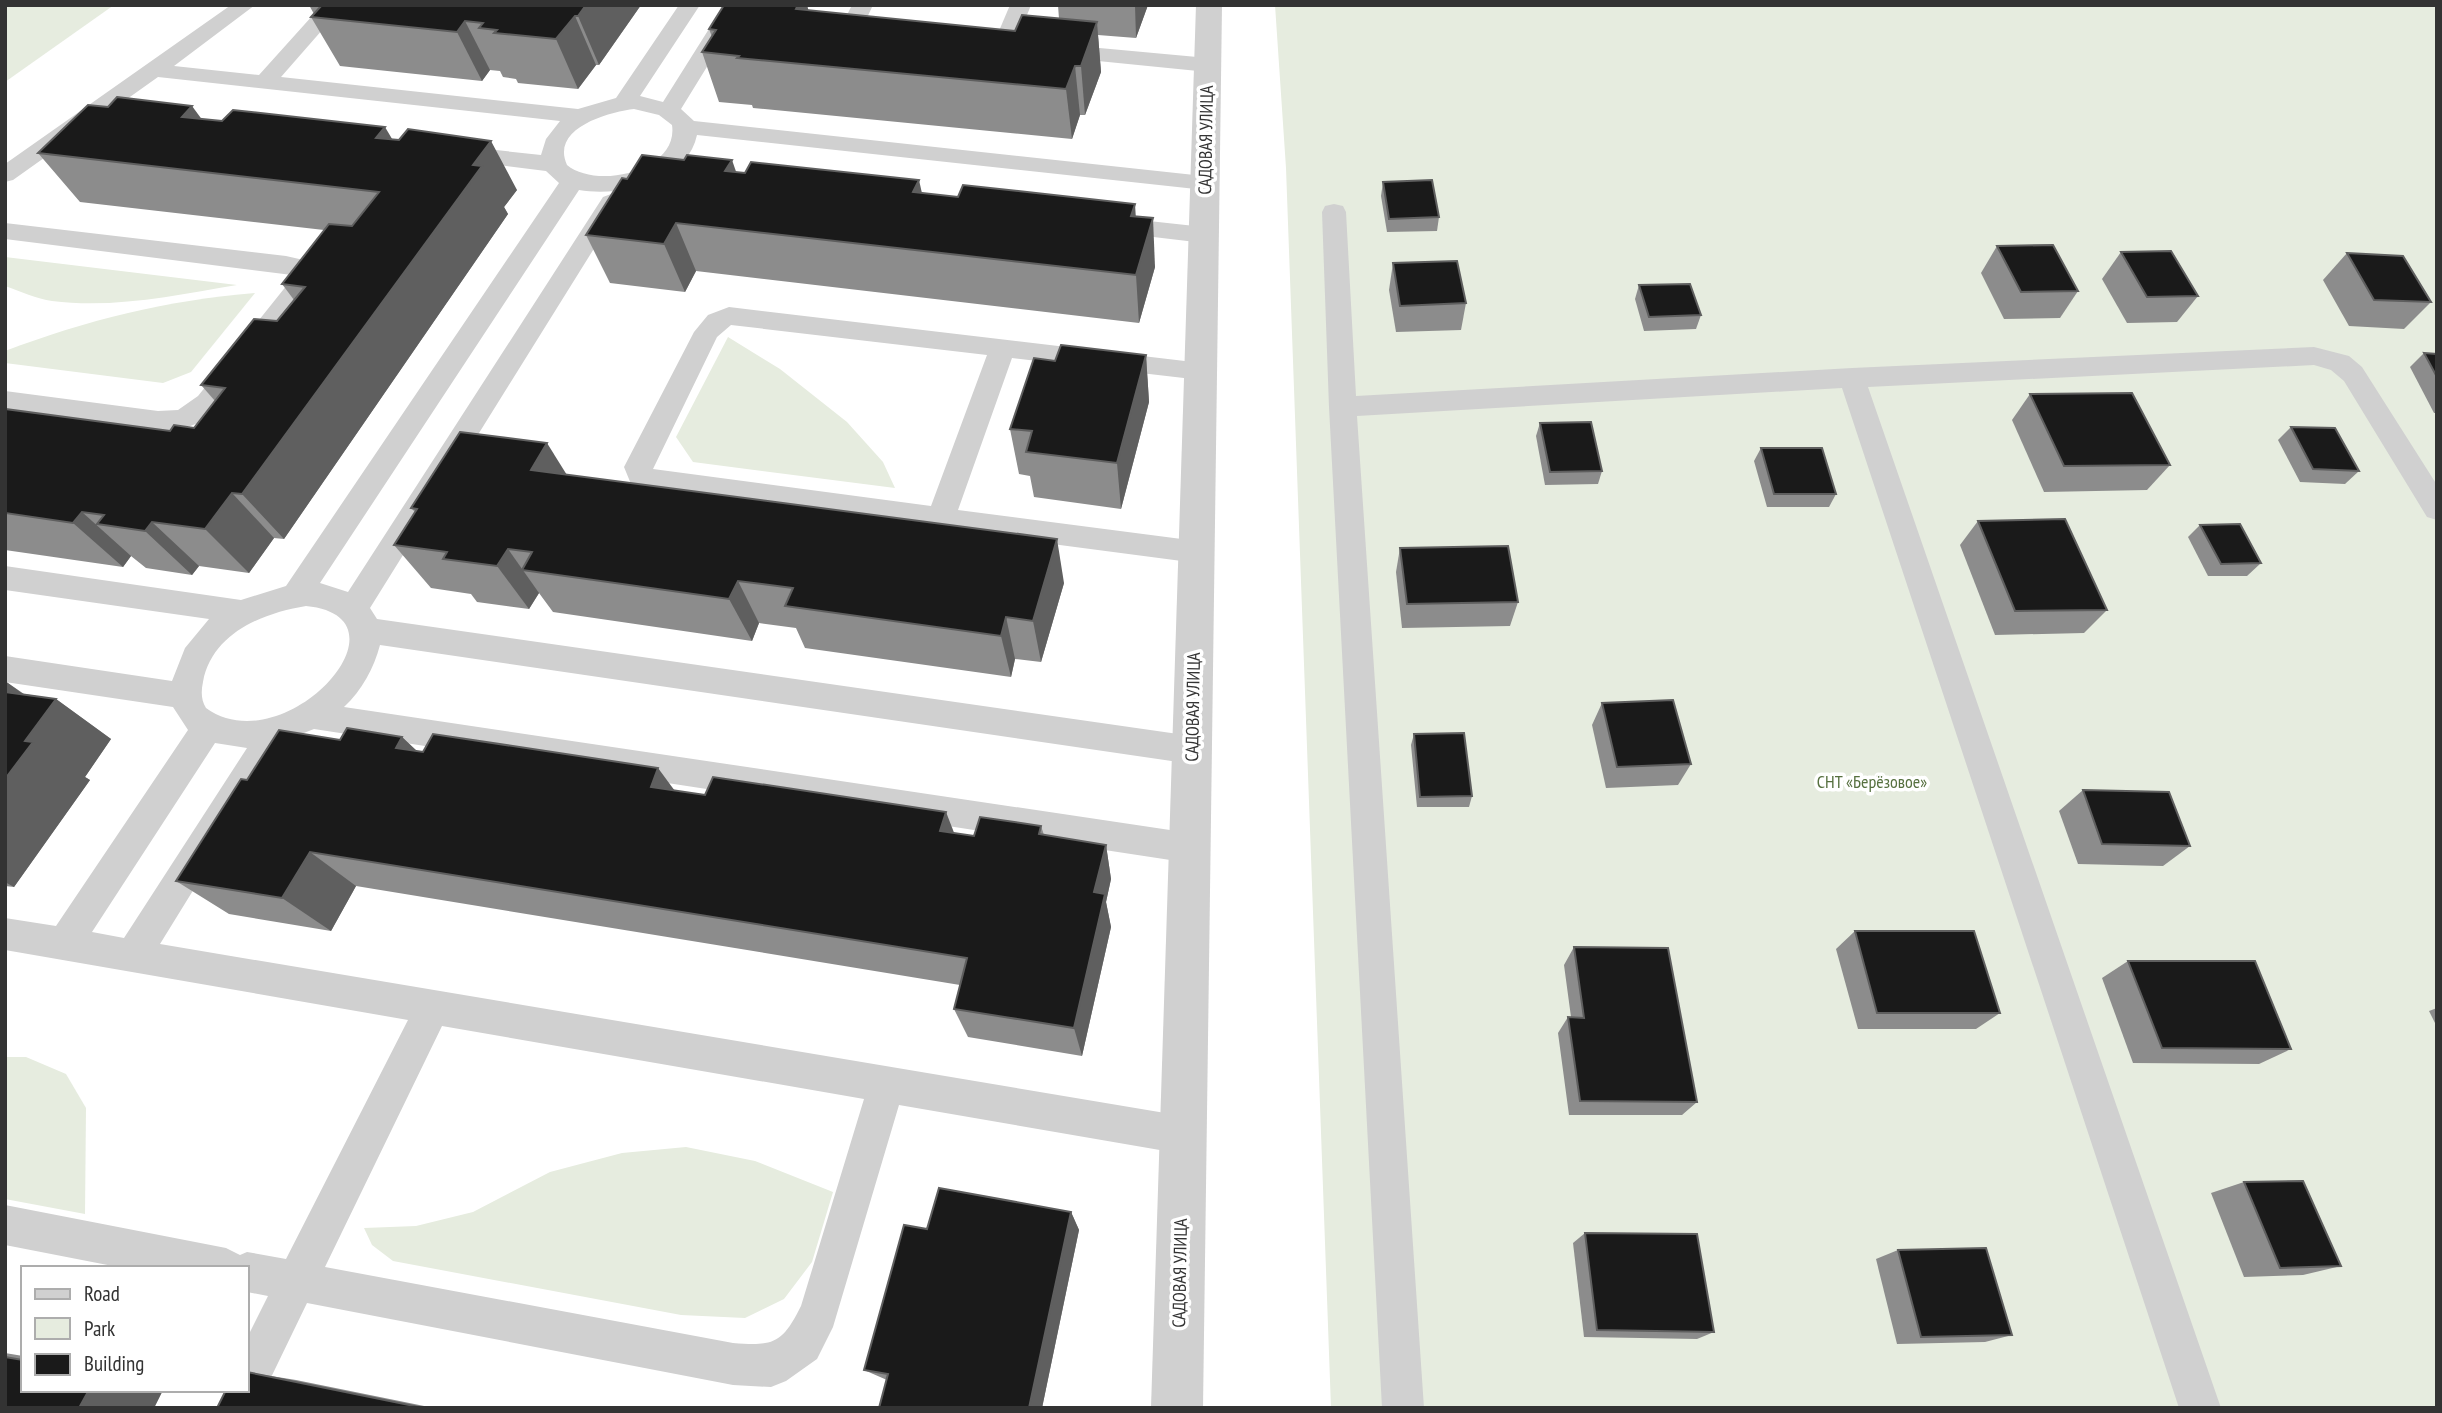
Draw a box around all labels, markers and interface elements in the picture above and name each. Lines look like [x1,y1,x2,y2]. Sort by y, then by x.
street label: САДОВАЯ УЛИЦА [1193,85,1218,195]
street label: САДОВАЯ УЛИЦА [1180,652,1205,762]
park label: СНТ «Берёзовое» [1817,770,1927,793]
street label: САДОВАЯ УЛИЦА [1167,1218,1192,1328]
legend [21,1266,248,1392]
text: Road [84,1280,120,1307]
text: Park [84,1315,115,1342]
text: Building [84,1350,144,1377]

